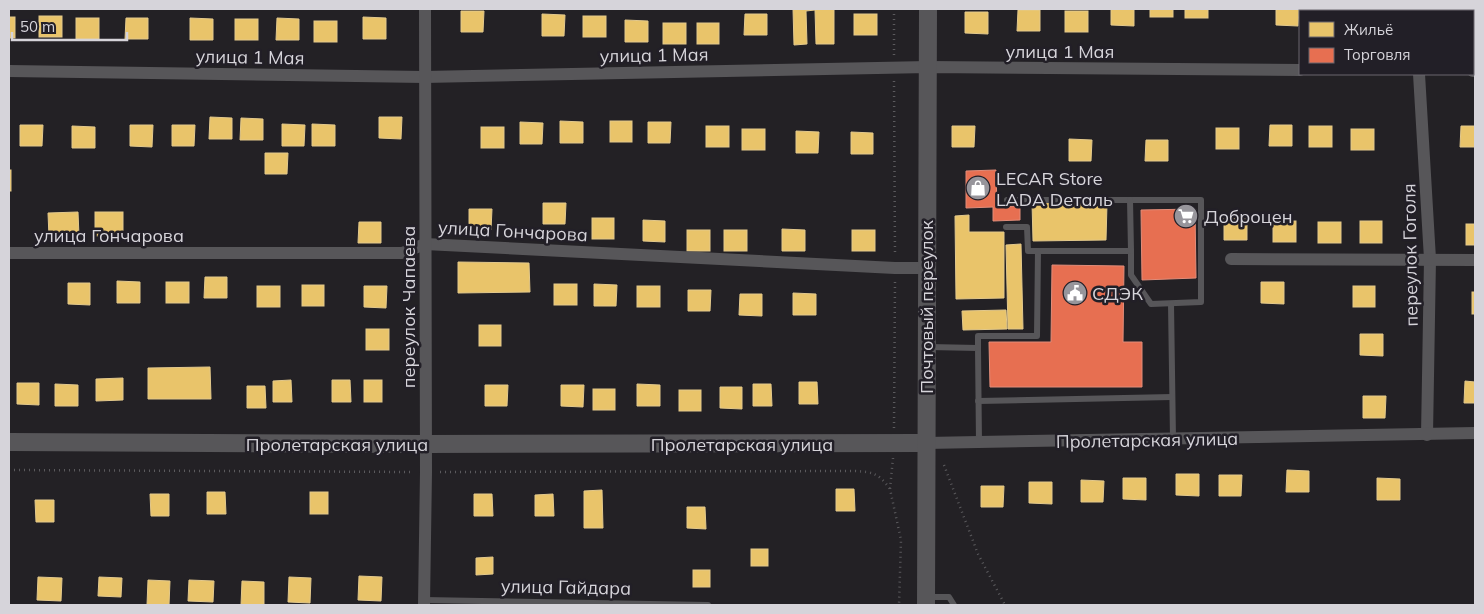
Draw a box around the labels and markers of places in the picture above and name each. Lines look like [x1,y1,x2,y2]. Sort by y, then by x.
place label: LECAR Store LADA Dеталь [996,167,1113,211]
shop icon: LECAR Store LADA Dеталь [965,175,991,201]
supermarket icon: Доброцен [1173,203,1199,229]
place label: Доброцен [1204,205,1293,228]
public building icon: СДЭК [1062,280,1088,306]
place label: СДЭК [1092,282,1143,305]

